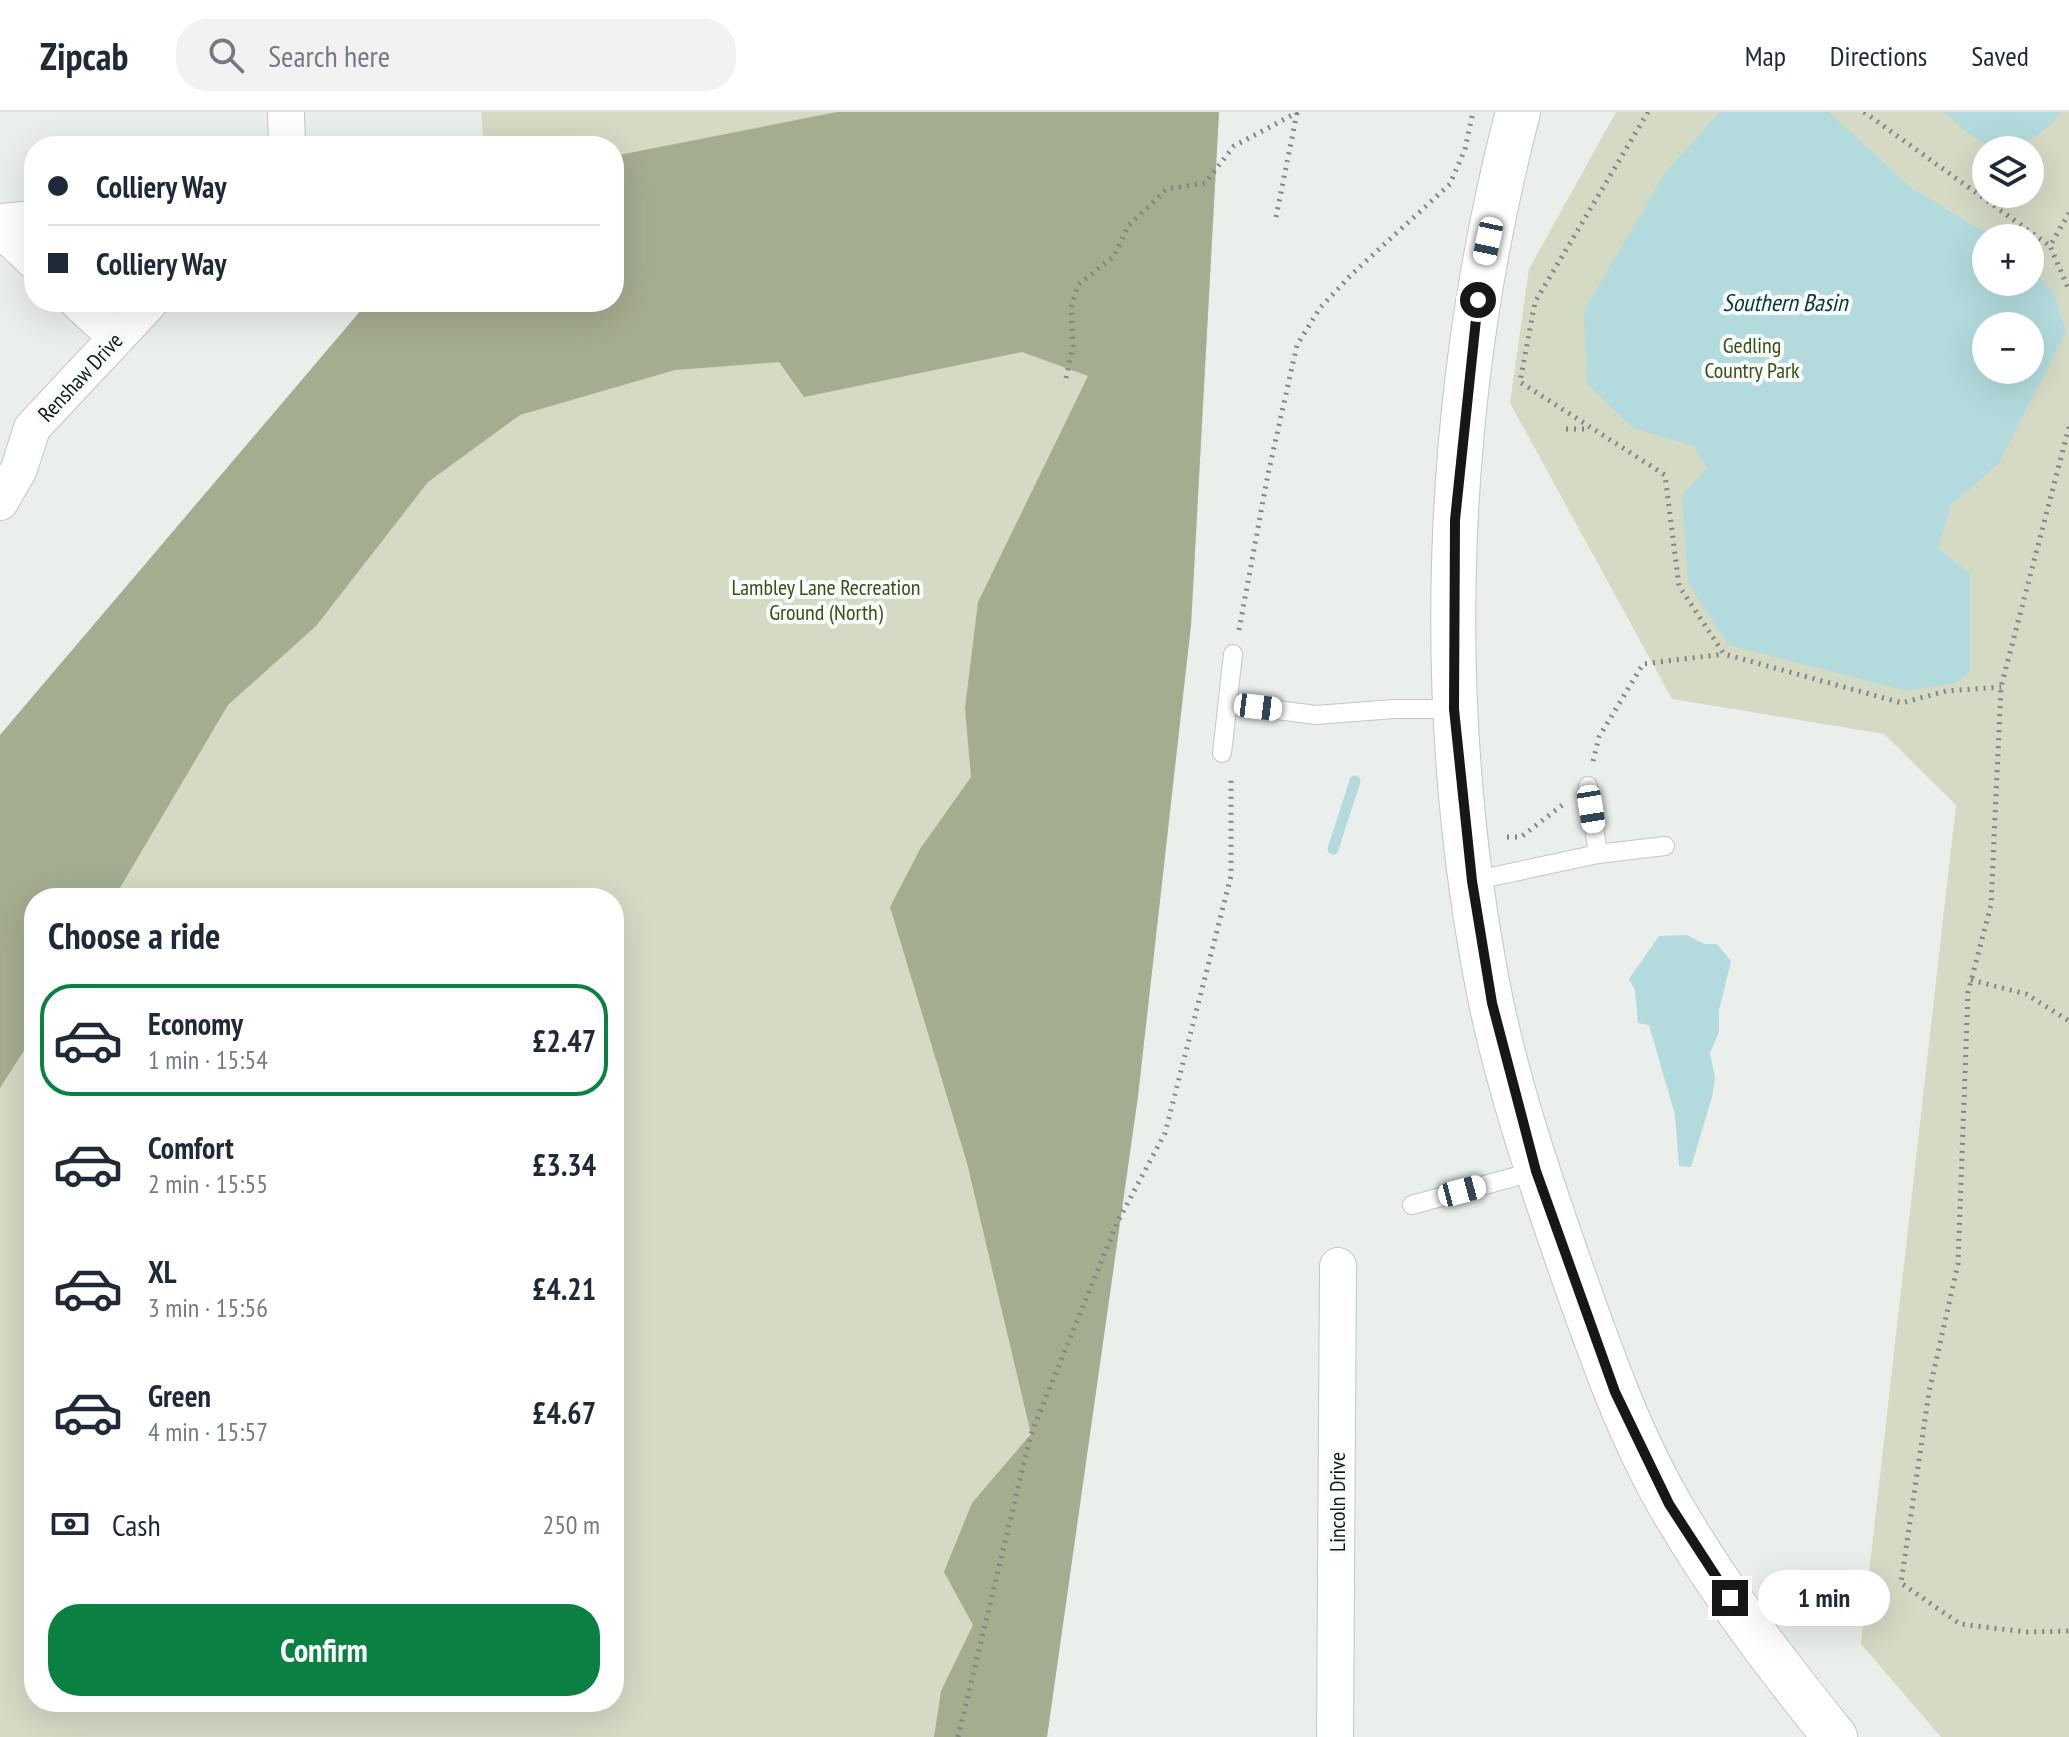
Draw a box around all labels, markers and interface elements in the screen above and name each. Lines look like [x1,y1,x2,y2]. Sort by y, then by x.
search box [176,19,736,91]
text: Zipcab [40,31,128,80]
icon: search [204,33,248,77]
text: Search here [268,36,390,75]
text: Map [1745,37,1786,74]
text: Directions [1830,37,1927,74]
text: Saved [1971,37,2029,74]
map controls [1972,136,2044,384]
button: layers [1972,136,2044,208]
text: Colliery Way [96,167,226,206]
car [1471,215,1505,267]
button: + [1972,224,2044,296]
text: Colliery Way [96,244,226,283]
route start [1460,282,1496,318]
water label: Southern Basin [1722,287,1849,318]
button: − [1972,312,2044,384]
street label: Renshaw Drive [32,327,128,427]
park label: Gedling Country Park [1704,331,1800,384]
park label: Lambley Lane Recreation Ground (North) [731,573,921,626]
car [1233,692,1283,722]
car [1575,783,1607,835]
text: Choose a ride [48,912,220,959]
icon: car [52,1004,124,1076]
text: Economy [148,1004,243,1043]
text: £2.47 [532,1021,596,1060]
text: 1 min · 15:54 [148,1043,268,1076]
icon: car [52,1128,124,1200]
text: Comfort [148,1128,234,1167]
text: £3.34 [532,1145,596,1184]
text: 2 min · 15:55 [148,1167,268,1200]
car [1436,1173,1488,1209]
icon: car [52,1252,124,1324]
text: XL [148,1252,177,1291]
text: £4.21 [532,1269,596,1308]
text: 3 min · 15:56 [148,1291,268,1324]
icon: car [52,1376,124,1448]
text: Green [148,1376,211,1415]
text: £4.67 [532,1393,596,1432]
text: 4 min · 15:57 [148,1415,268,1448]
street label: Lincoln Drive [1323,1452,1351,1552]
icon: cash [48,1502,92,1546]
text: Cash [112,1505,161,1544]
text: 250 m [542,1508,600,1541]
callout: 1 min [1758,1570,1890,1626]
route end [1712,1580,1748,1616]
text: 1 min [1798,1581,1850,1614]
button: Confirm [48,1604,600,1696]

